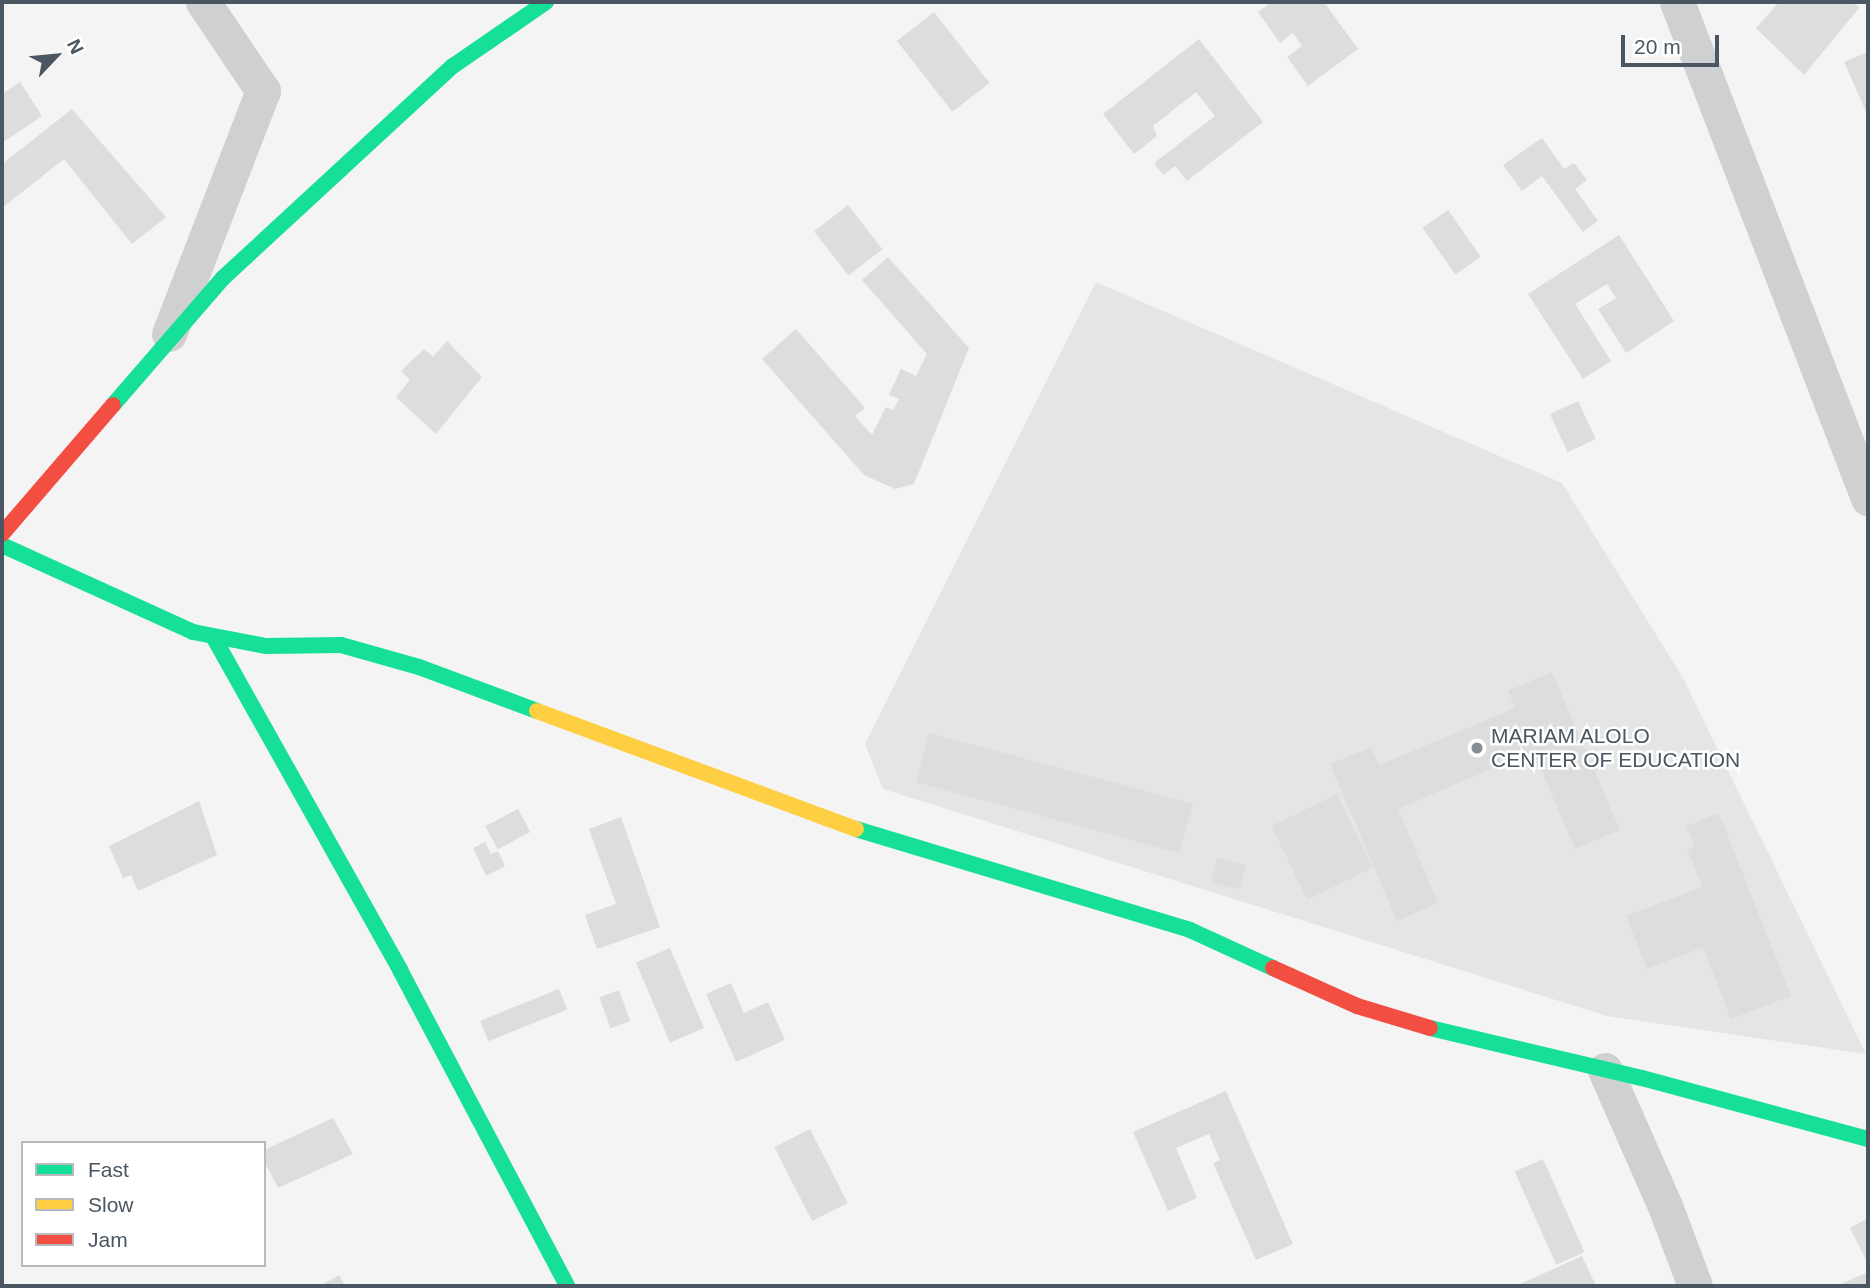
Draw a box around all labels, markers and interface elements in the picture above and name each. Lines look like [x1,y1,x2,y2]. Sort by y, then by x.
north arrow [21,21,91,91]
scale bar [1625,21,1723,65]
text: 20 m [1634,35,1681,58]
text: N [63,36,88,57]
place label: MARIAM ALOLO CENTER OF EDUCATION [1491,723,1740,773]
marker: MARIAM ALOLO CENTER OF EDUCATION [1469,740,1485,756]
legend [21,1141,266,1267]
text: Fast [88,1158,129,1181]
text: Slow [88,1193,134,1216]
text: Jam [88,1228,128,1251]

